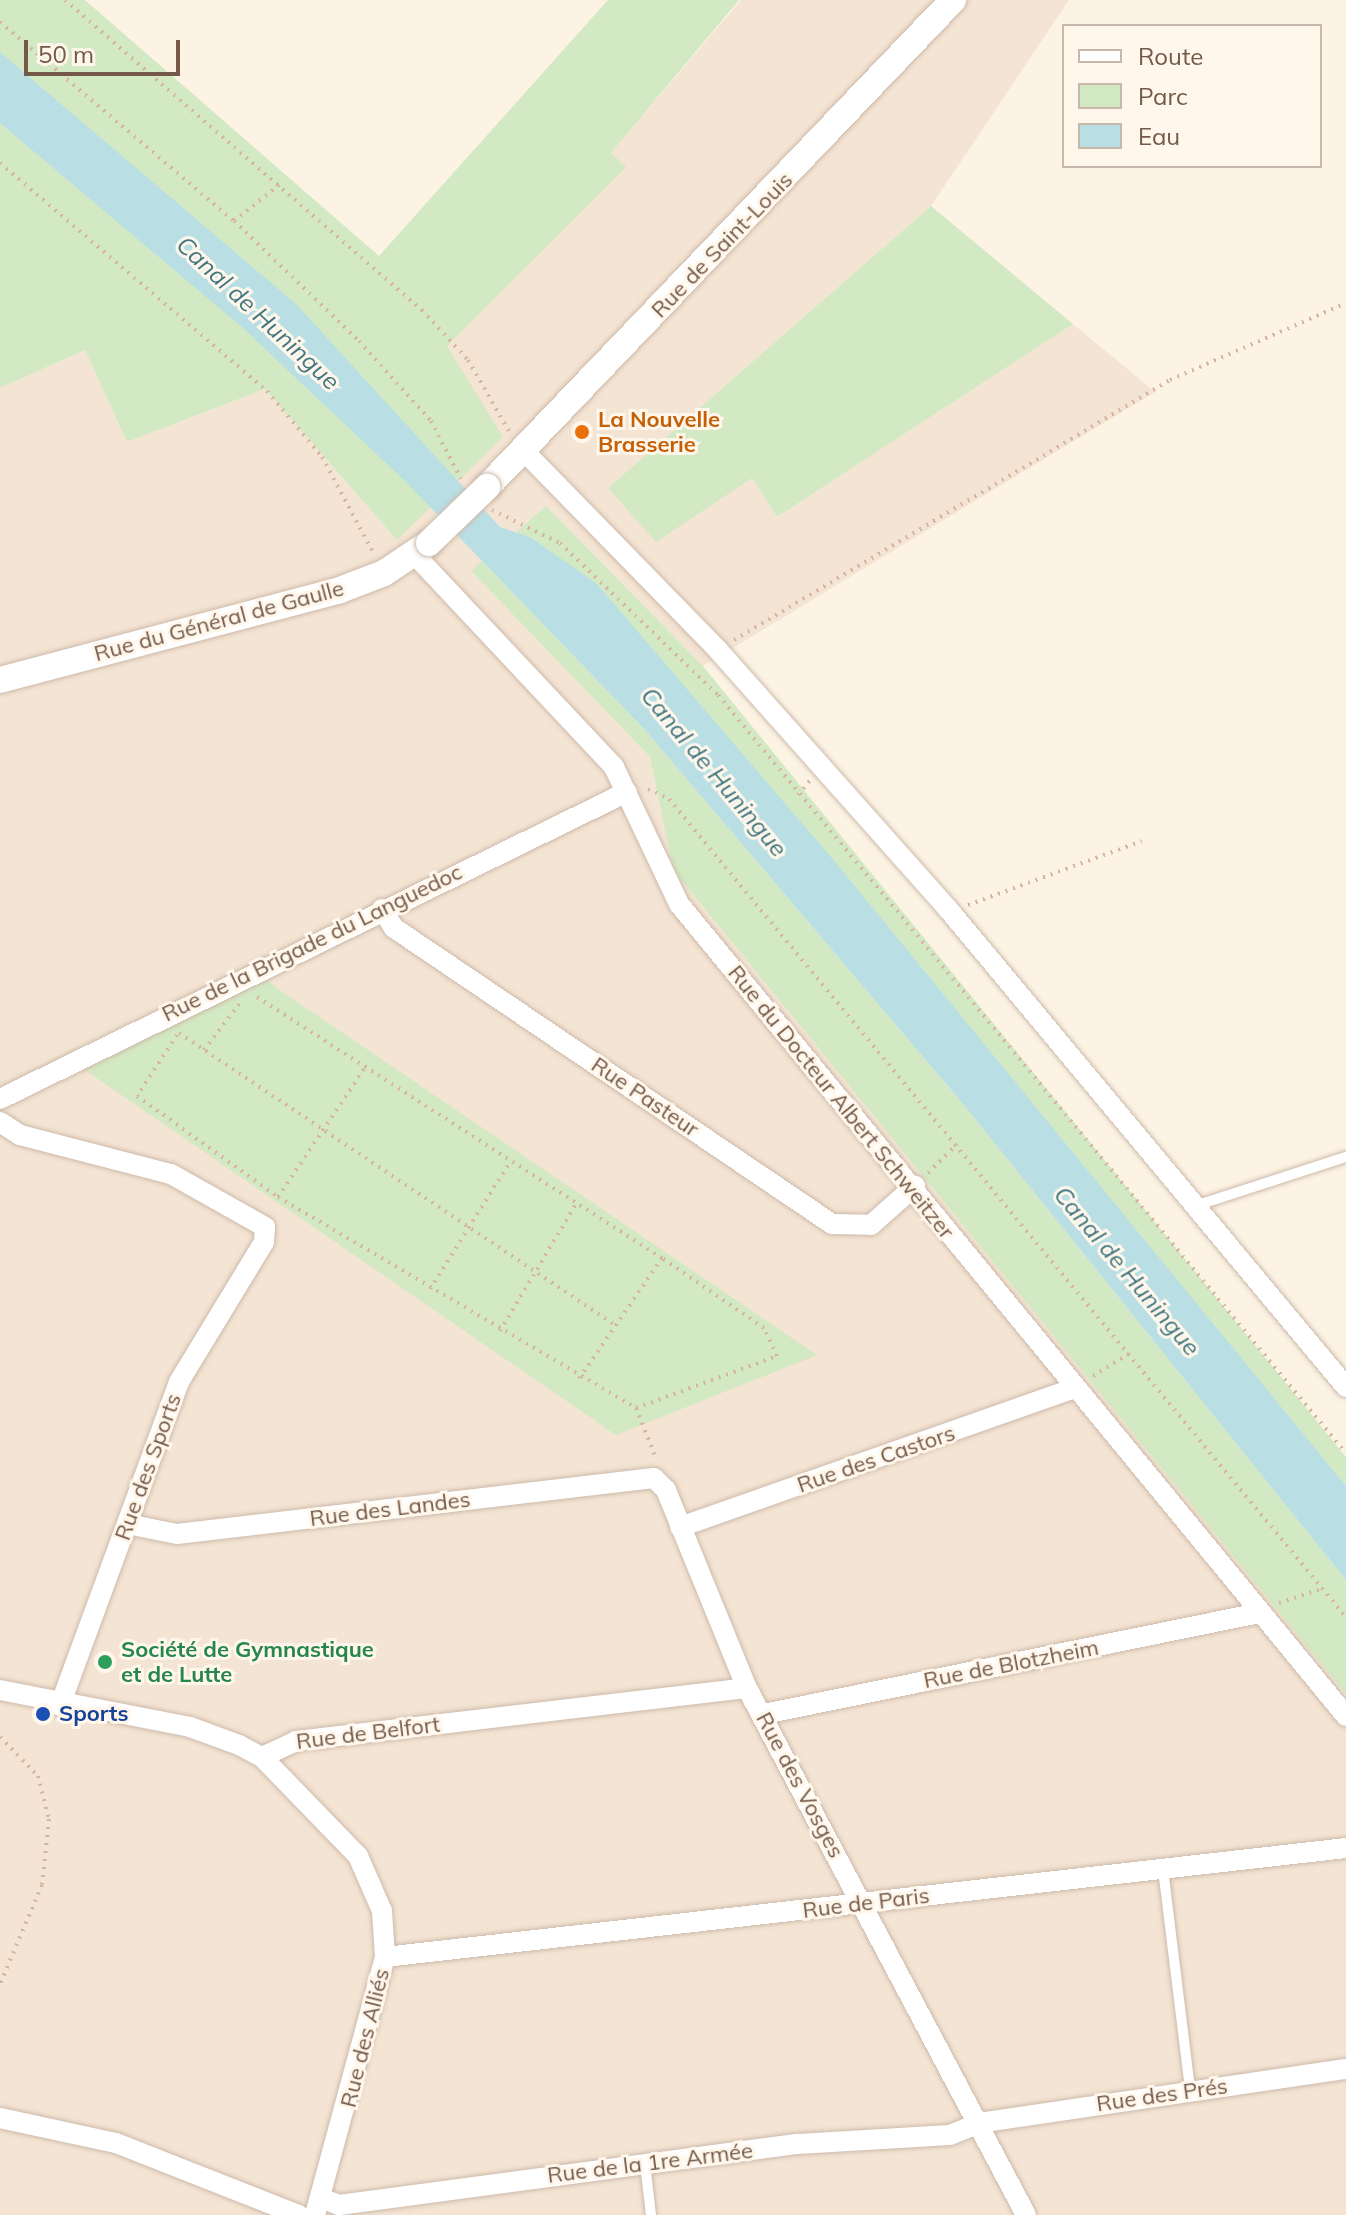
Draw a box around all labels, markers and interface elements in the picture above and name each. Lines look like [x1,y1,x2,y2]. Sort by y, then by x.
scale bar [28,24,184,74]
legend [1062,24,1322,168]
text: 50 m [38,39,94,69]
text: Route [1138,41,1203,71]
text: Parc [1138,81,1188,111]
text: Eau [1138,121,1180,151]
street label: Rue de Saint-Louis [646,167,798,323]
water label: Canal de Huningue [171,230,345,396]
place label: La Nouvelle Brasserie [598,406,720,458]
marker: La Nouvelle Brasserie [573,423,591,441]
street label: Rue du Général de Gaulle [91,575,347,667]
water label: Canal de Huningue [635,682,793,862]
street label: Rue de la Brigade du Languedoc [158,859,466,1027]
street label: Rue du Docteur Albert Schweitzer [722,960,960,1244]
street label: Rue Pasteur [586,1051,704,1143]
water label: Canal de Huningue [1048,1181,1206,1361]
street label: Rue des Sports [109,1390,187,1544]
street label: Rue des Castors [794,1420,958,1498]
street label: Rue des Landes [308,1486,472,1532]
street label: Rue de Blotzheim [921,1634,1101,1694]
place label: Société de Gymnastique et de Lutte [121,1636,374,1688]
marker: Société de Gymnastique et de Lutte [96,1653,114,1671]
place label: Sports [59,1701,128,1727]
marker: Sports [34,1705,52,1723]
street label: Rue des Vosges [751,1708,849,1862]
street label: Rue de Belfort [295,1711,441,1755]
street label: Rue de Paris [801,1882,931,1924]
street label: Rue des Alliés [335,1966,395,2110]
street label: Rue des Prés [1095,2073,1229,2117]
street label: Rue de la 1re Armée [546,2137,754,2189]

